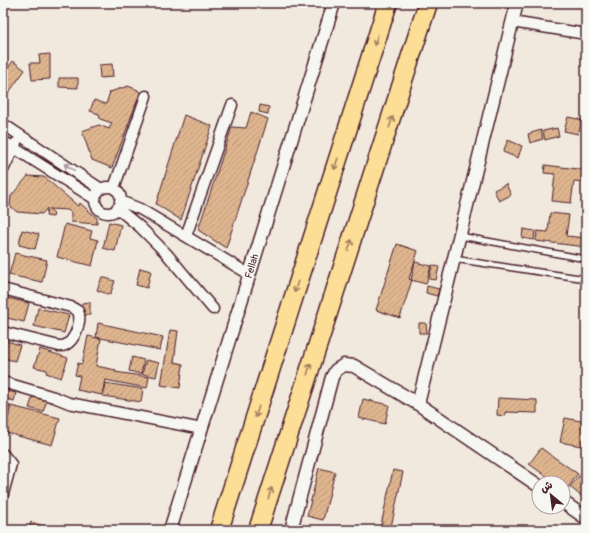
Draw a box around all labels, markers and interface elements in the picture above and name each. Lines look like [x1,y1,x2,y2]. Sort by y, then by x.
one-way arrow [372,33,379,46]
one-way arrow [387,116,395,128]
one-way arrow [332,157,339,170]
one-way arrow [63,163,74,172]
one-way arrow [347,239,354,252]
street label: Fellah [243,252,261,280]
one-way arrow [292,281,299,294]
one-way arrow [306,363,313,376]
one-way arrow [253,405,260,418]
north arrow [531,475,571,515]
text: ش [538,478,555,495]
one-way arrow [267,487,274,500]

